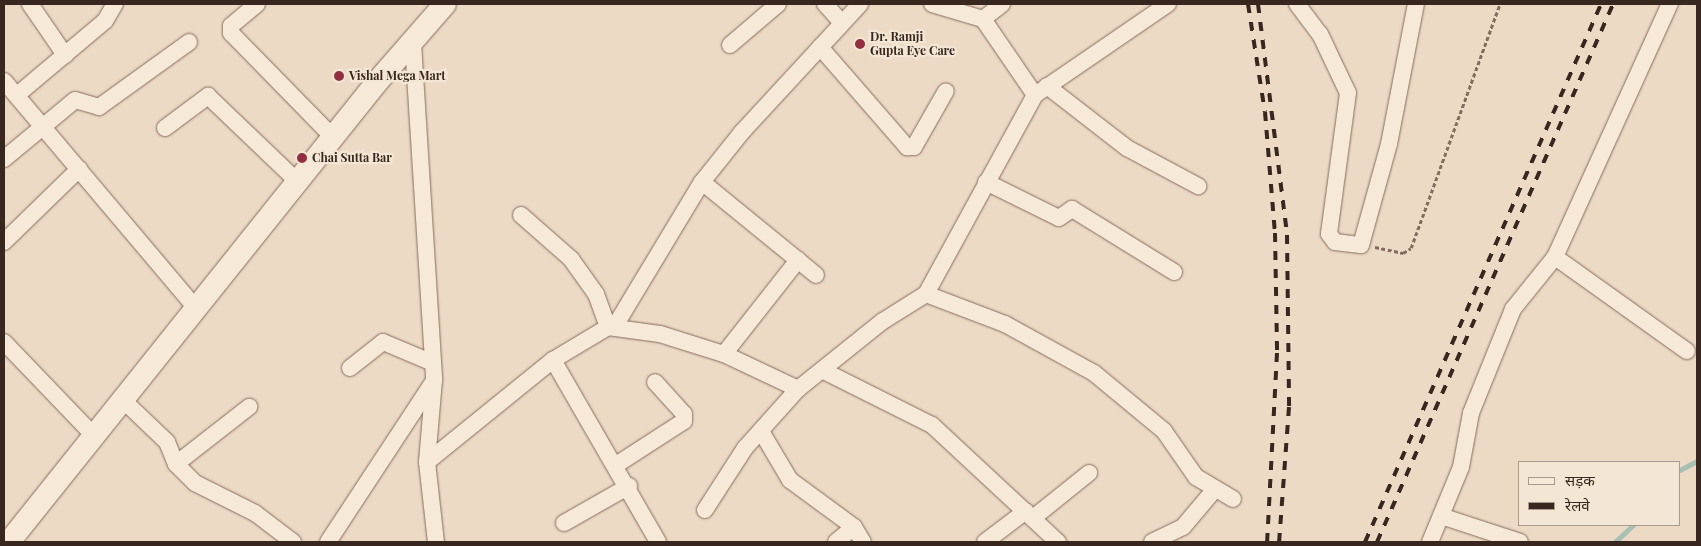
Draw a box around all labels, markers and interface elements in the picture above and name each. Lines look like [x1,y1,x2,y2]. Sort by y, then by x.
place label: Dr. Ramji Gupta Eye Care [870,30,955,58]
marker: Dr. Ramji Gupta Eye Care [854,38,866,50]
place label: Vishal Mega Mart [349,69,446,83]
marker: Vishal Mega Mart [333,70,345,82]
place label: Chai Sutta Bar [312,151,392,165]
marker: Chai Sutta Bar [296,152,308,164]
legend [1518,461,1681,526]
text: सड़क [1565,470,1595,490]
text: रेलवे [1565,495,1590,515]

